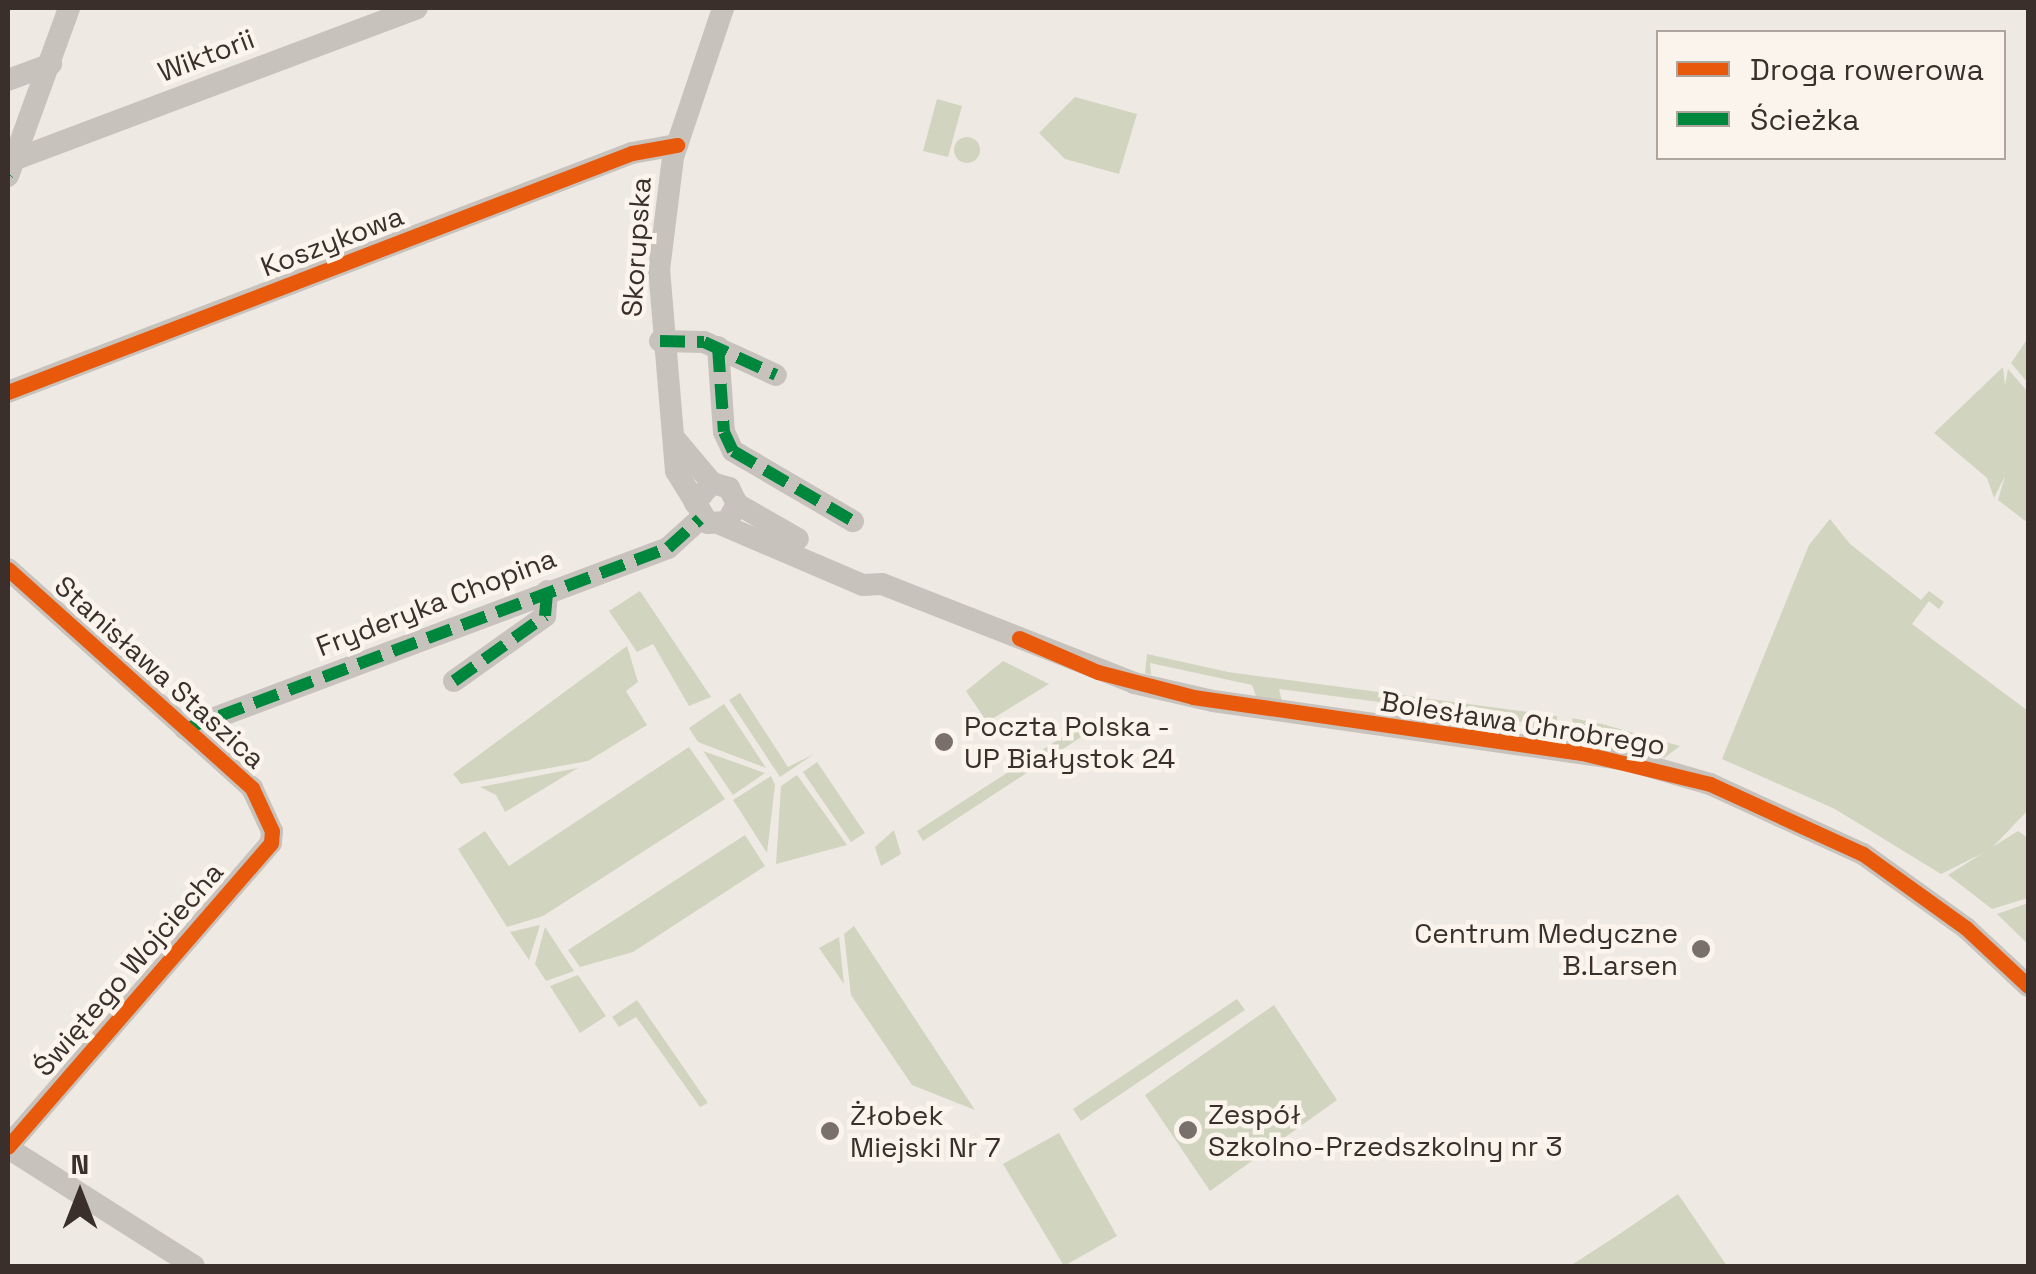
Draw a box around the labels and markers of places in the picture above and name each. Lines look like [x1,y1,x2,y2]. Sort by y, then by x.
place label: Poczta Polska - UP Białystok 24 [964,709,1175,775]
marker: Poczta Polska - UP Białystok 24 [933,731,955,753]
place label: Centrum Medyczne B.Larsen [1414,916,1678,982]
marker: Centrum Medyczne B.Larsen [1688,936,1714,962]
place label: Zespół Szkolno-Przedszkolny nr 3 [1208,1097,1562,1163]
place label: Żłobek Miejski Nr 7 [850,1098,1001,1164]
marker: Zespół Szkolno-Przedszkolny nr 3 [1177,1119,1199,1141]
marker: Żłobek Miejski Nr 7 [819,1120,841,1142]

